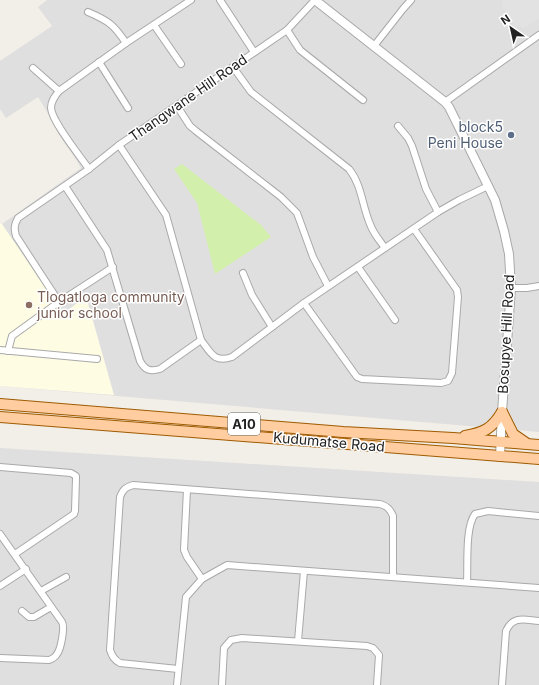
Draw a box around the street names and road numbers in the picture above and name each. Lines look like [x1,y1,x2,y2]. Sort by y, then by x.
street label: Thangwane Hill Road [125,50,250,145]
street label: Bosupye Hill Road [494,274,517,394]
road number: A10 [228,413,260,435]
street label: Kudumatse Road [273,428,386,455]

